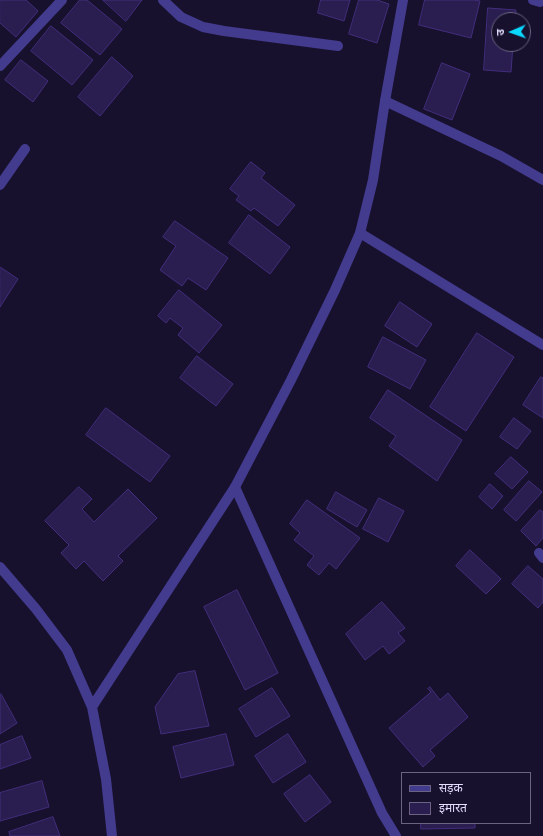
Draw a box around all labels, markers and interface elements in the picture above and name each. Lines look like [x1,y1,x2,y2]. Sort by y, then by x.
north arrow [491,12,531,52]
text: उ [492,29,507,36]
legend [401,772,531,824]
text: सड़क [439,779,463,796]
text: इमारत [439,799,467,816]

